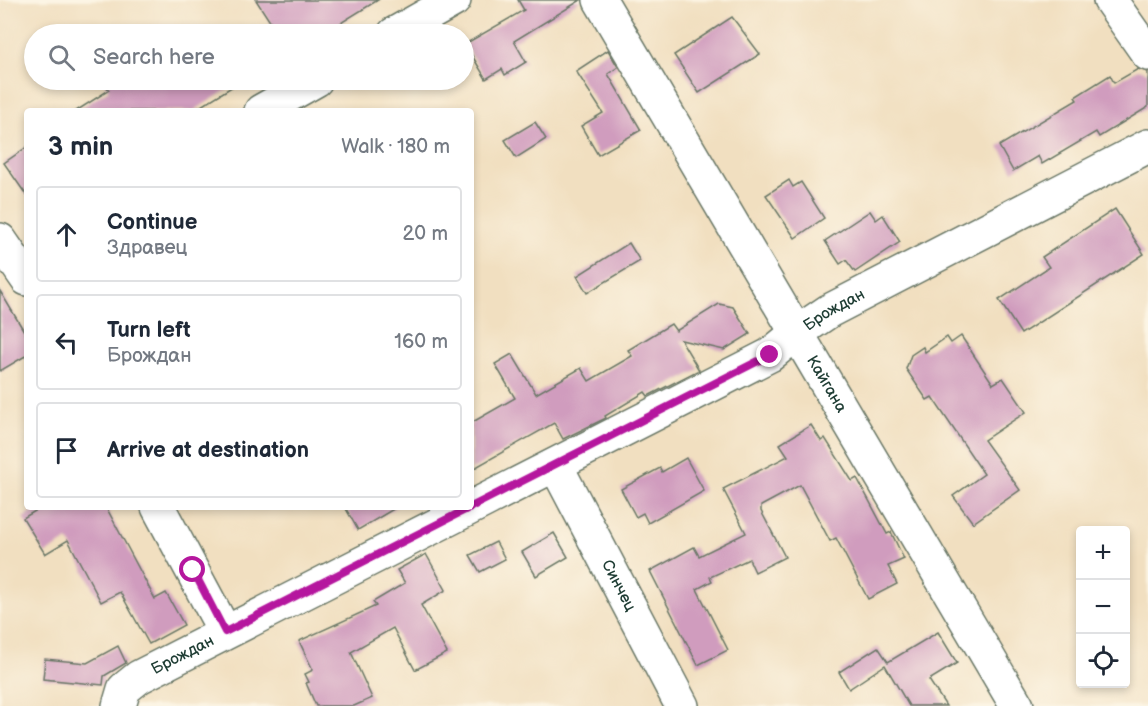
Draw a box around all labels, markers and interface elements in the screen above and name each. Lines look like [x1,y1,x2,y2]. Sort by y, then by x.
search box [24,24,474,90]
icon: search [45,41,78,74]
text: Search here [93,44,215,71]
text: 3 min [48,132,113,163]
text: Walk · 180 m [341,135,450,159]
text: Continue [107,209,197,236]
icon: ahead [50,218,83,251]
text: 20 m [403,222,448,246]
text: Здравец [107,236,187,260]
street label: Брождан [800,285,868,335]
text: Turn left [107,317,191,344]
icon: left [50,326,83,359]
text: 160 m [394,330,448,354]
route end [756,341,782,367]
text: Брождан [107,344,191,368]
street label: Кайгана [803,352,851,416]
icon: arrive [50,434,83,467]
text: Arrive at destination [107,437,309,464]
map controls [1076,526,1130,688]
button: + [1076,526,1130,580]
route start [179,556,205,582]
street label: Синчец [597,557,640,615]
button: − [1076,580,1130,634]
street label: Брождан [148,631,217,679]
button: locate [1076,634,1130,688]

